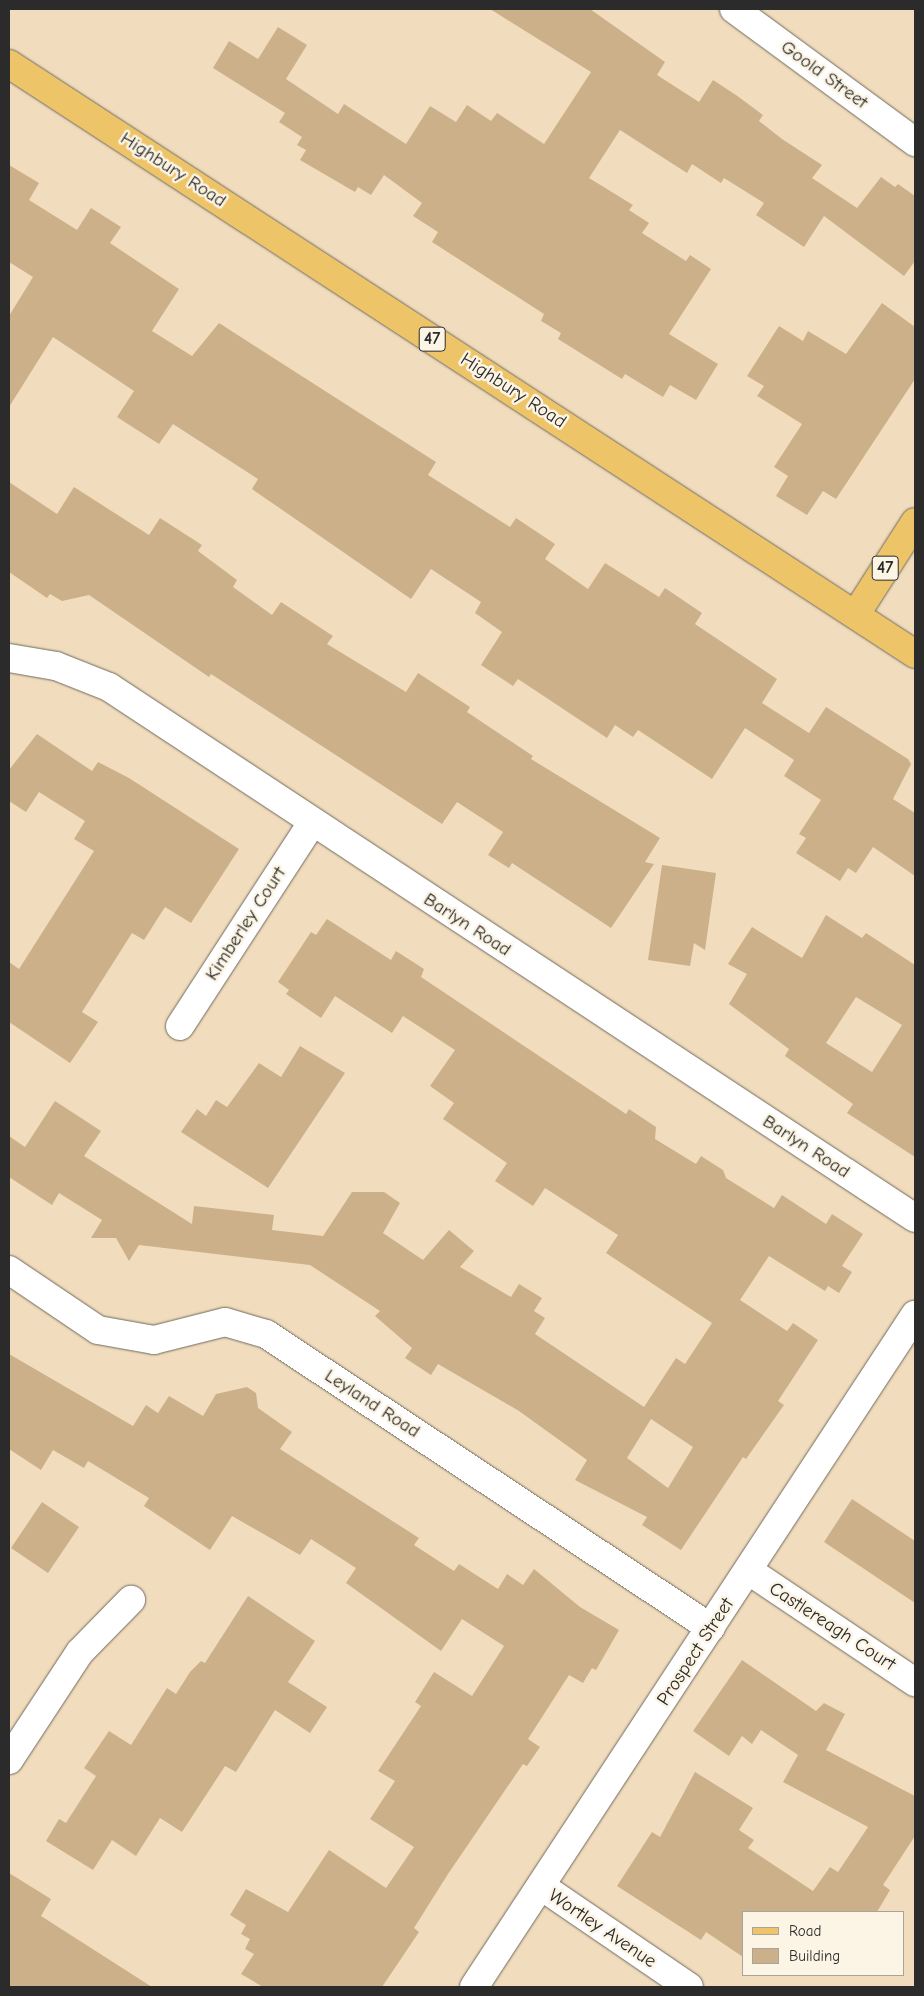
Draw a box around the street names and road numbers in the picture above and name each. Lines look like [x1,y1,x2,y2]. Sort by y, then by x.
street label: Goold Street [776,36,872,114]
street label: Highbury Road [116,127,230,213]
road number: 47 [418,324,446,354]
street label: Highbury Road [456,348,570,434]
road number: 47 [871,552,899,584]
street label: Kimberley Court [201,863,291,985]
street label: Barlyn Road [419,888,515,962]
street label: Barlyn Road [758,1110,854,1184]
street label: Leyland Road [320,1365,424,1443]
street label: Castlereagh Court [765,1578,899,1676]
street label: Prospect Street [653,1594,739,1710]
street label: Wortley Avenue [544,1885,660,1973]

